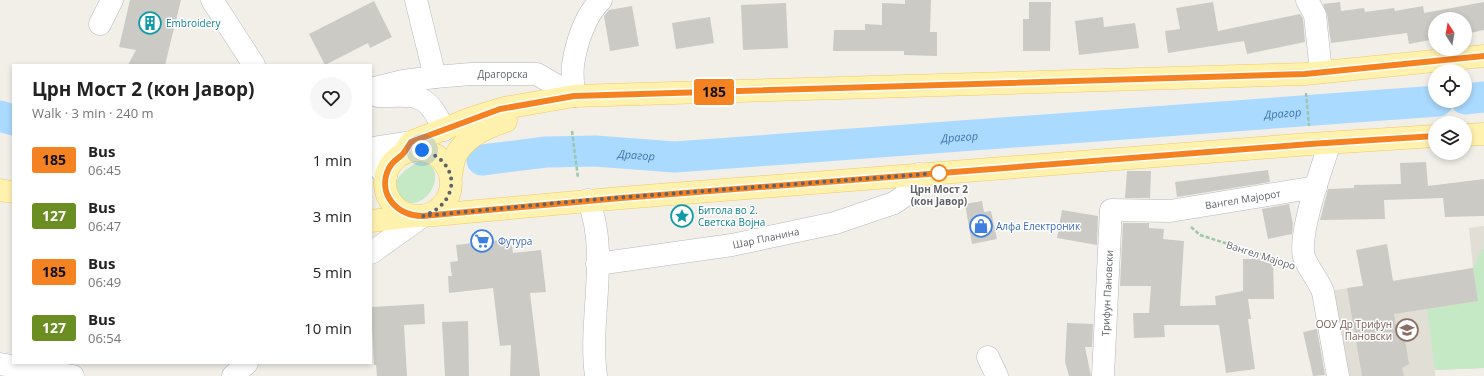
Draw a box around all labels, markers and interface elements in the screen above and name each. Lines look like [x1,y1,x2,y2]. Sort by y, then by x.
building icon: Embroidery [137,10,163,36]
north arrow [1428,12,1472,56]
map controls [1428,12,1472,160]
place label: Embroidery [166,16,221,30]
button: locate [1428,64,1472,108]
street label: Драгорска [477,67,528,81]
text: Црн Мост 2 (кон Јавор) [32,76,255,102]
button: heart [310,77,352,119]
line badge: 185 [691,79,737,105]
text: 185 [702,82,726,101]
text: Walk · 3 min · 240 m [32,104,154,122]
water label: Драгор [1263,104,1302,121]
button: layers [1428,116,1472,160]
water label: Драгор [939,127,979,145]
your location [412,140,432,160]
text: Bus [88,141,115,161]
water label: Драгор [616,145,655,163]
text: 185 [42,150,66,169]
text: 1 min [313,150,352,170]
text: 06:45 [88,161,121,179]
marker: Црн Мост 2 (кон Јавор) [930,164,948,182]
place label: Црн Мост 2 (кон Јавор) [910,182,968,208]
street label: Вангел Маjорот [1204,186,1282,212]
text: Bus [88,197,115,217]
place icon: Битола во 2. Светска Војна [669,203,695,229]
place label: Битола во 2. Светска Војна [698,203,765,229]
text: 127 [42,206,66,225]
text: 3 min [313,206,352,226]
shop icon: Алфа Електроник [968,213,994,239]
text: 06:47 [88,217,121,235]
place label: Алфа Електроник [996,219,1081,233]
street label: Шар Планина [731,224,801,252]
supermarket icon: Футура [469,228,495,254]
place label: Футура [498,234,532,248]
street label: Вангел Мајоро [1225,237,1297,273]
street label: Трифун Пановски [1098,250,1116,337]
text: Bus [88,253,115,273]
text: 185 [42,262,66,281]
text: 5 min [313,262,352,282]
text: 06:49 [88,273,121,291]
text: Bus [88,309,115,329]
place label: ООУ Др Трифун Пановски [1316,317,1392,343]
school or university icon: ООУ Др Трифун Пановски [1394,317,1420,343]
text: 127 [42,318,66,337]
text: 10 min [304,318,352,338]
text: 06:54 [88,329,121,347]

